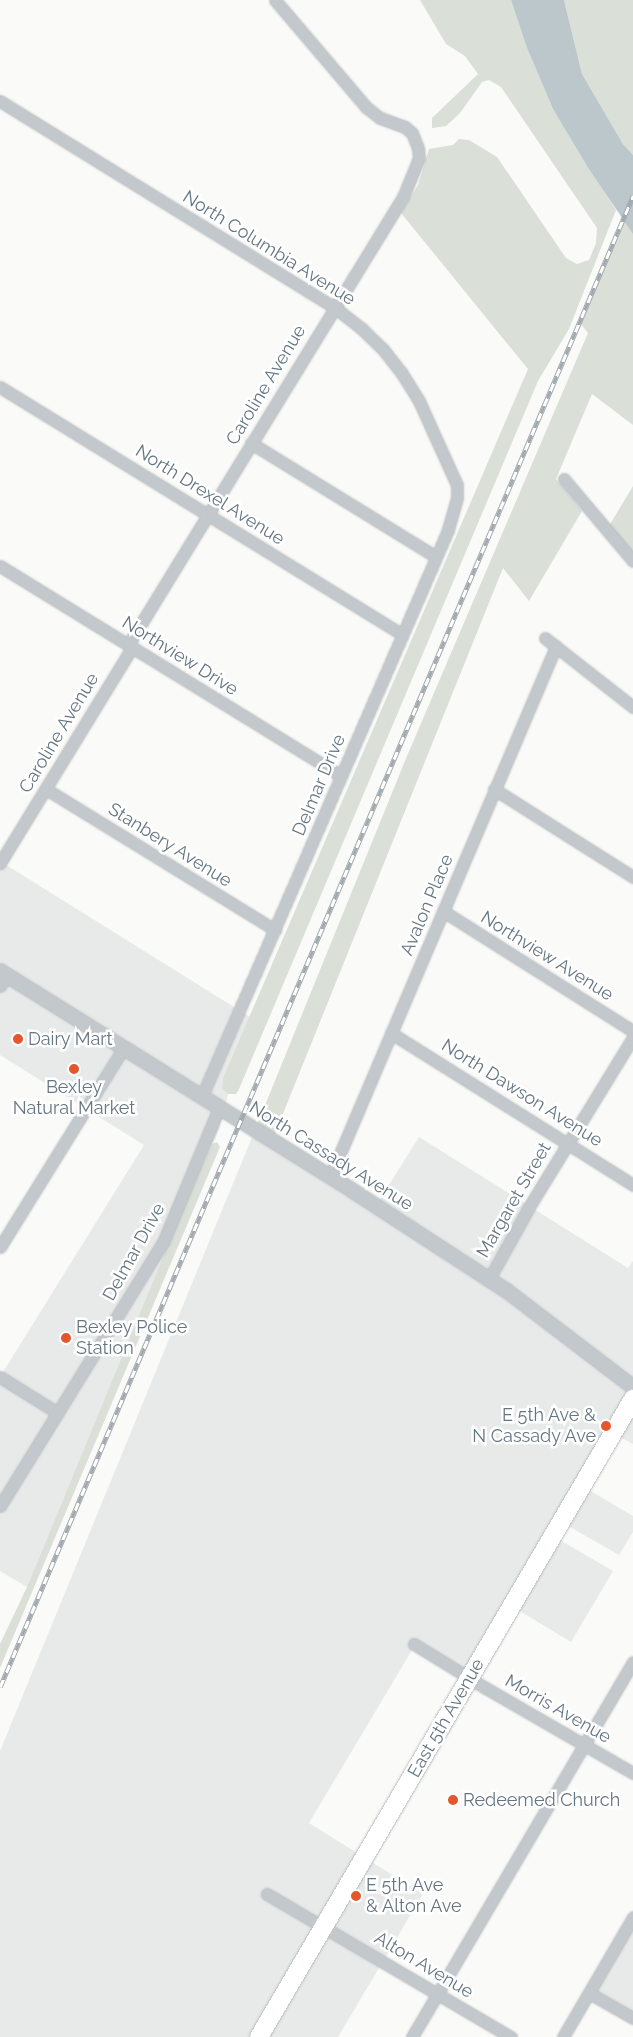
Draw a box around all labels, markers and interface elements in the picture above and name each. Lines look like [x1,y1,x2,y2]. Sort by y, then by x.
street label: North Columbia Avenue [179,186,359,310]
street label: Caroline Avenue [222,321,310,449]
street label: North Drexel Avenue [131,440,289,550]
street label: Northview Drive [118,612,242,700]
street label: Caroline Avenue [15,669,103,797]
street label: Delmar Drive [288,731,350,839]
street label: Stanbery Avenue [104,798,236,892]
street label: Avalon Place [396,851,458,959]
street label: Northview Avenue [476,906,618,1006]
place label: Dairy Mart [28,1028,113,1050]
marker: Dairy Mart [12,1033,24,1045]
street label: North Dawson Avenue [437,1034,607,1152]
marker: Bexley Natural Market [68,1063,80,1075]
place label: Bexley Natural Market [12,1077,136,1120]
street label: North Cassady Avenue [245,1097,417,1215]
street label: Margaret Street [472,1139,556,1261]
street label: Delmar Drive [98,1199,170,1305]
place label: Bexley Police Station [76,1317,188,1360]
marker: Bexley Police Station [60,1332,72,1344]
place label: E 5th Ave & N Cassady Ave [471,1405,596,1448]
marker: E 5th Ave & N Cassady Ave [600,1420,612,1432]
street label: East 5th Avenue [403,1655,489,1781]
street label: Morris Avenue [501,1670,615,1748]
place label: Redeemed Church [463,1789,620,1811]
marker: Redeemed Church [447,1794,459,1806]
place label: E 5th Ave & Alton Ave [366,1875,463,1918]
marker: E 5th Ave & Alton Ave [350,1890,362,1902]
street label: Alton Avenue [370,1927,478,2003]

